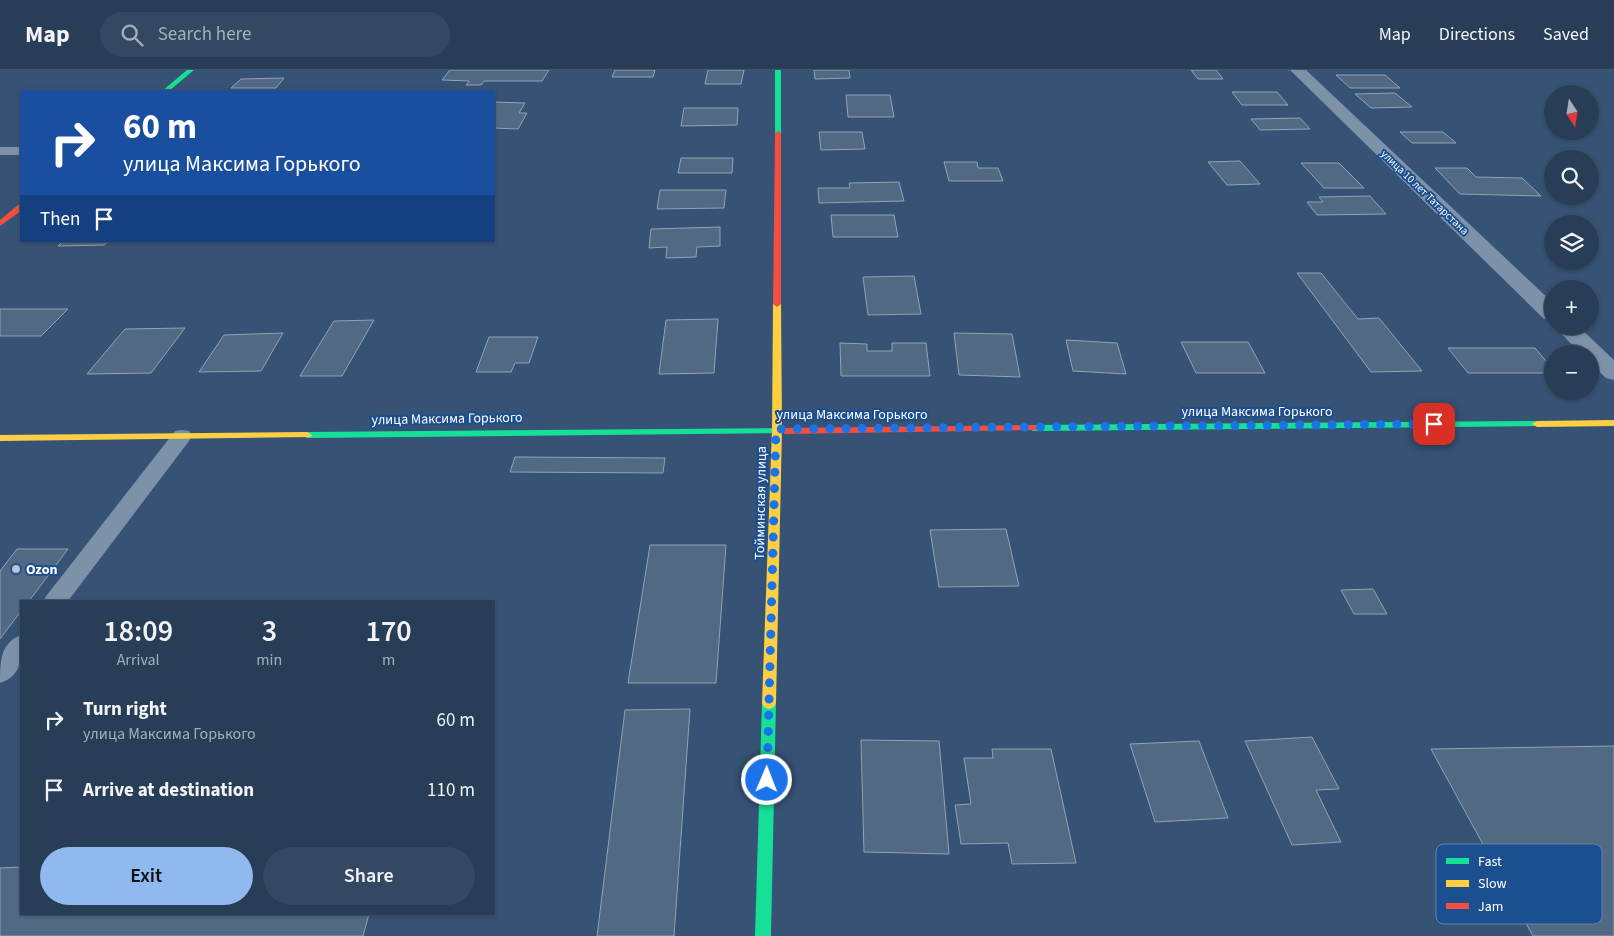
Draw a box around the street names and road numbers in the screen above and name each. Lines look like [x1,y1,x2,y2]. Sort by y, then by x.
street label: улица 10 лет Татарстана [1378,146,1472,238]
street label: улица Максима Горького [1181,402,1333,422]
street label: улица Максима Горького [776,405,928,425]
street label: улица Максима Горького [371,408,523,430]
street label: Тойминская улица [750,446,772,560]

